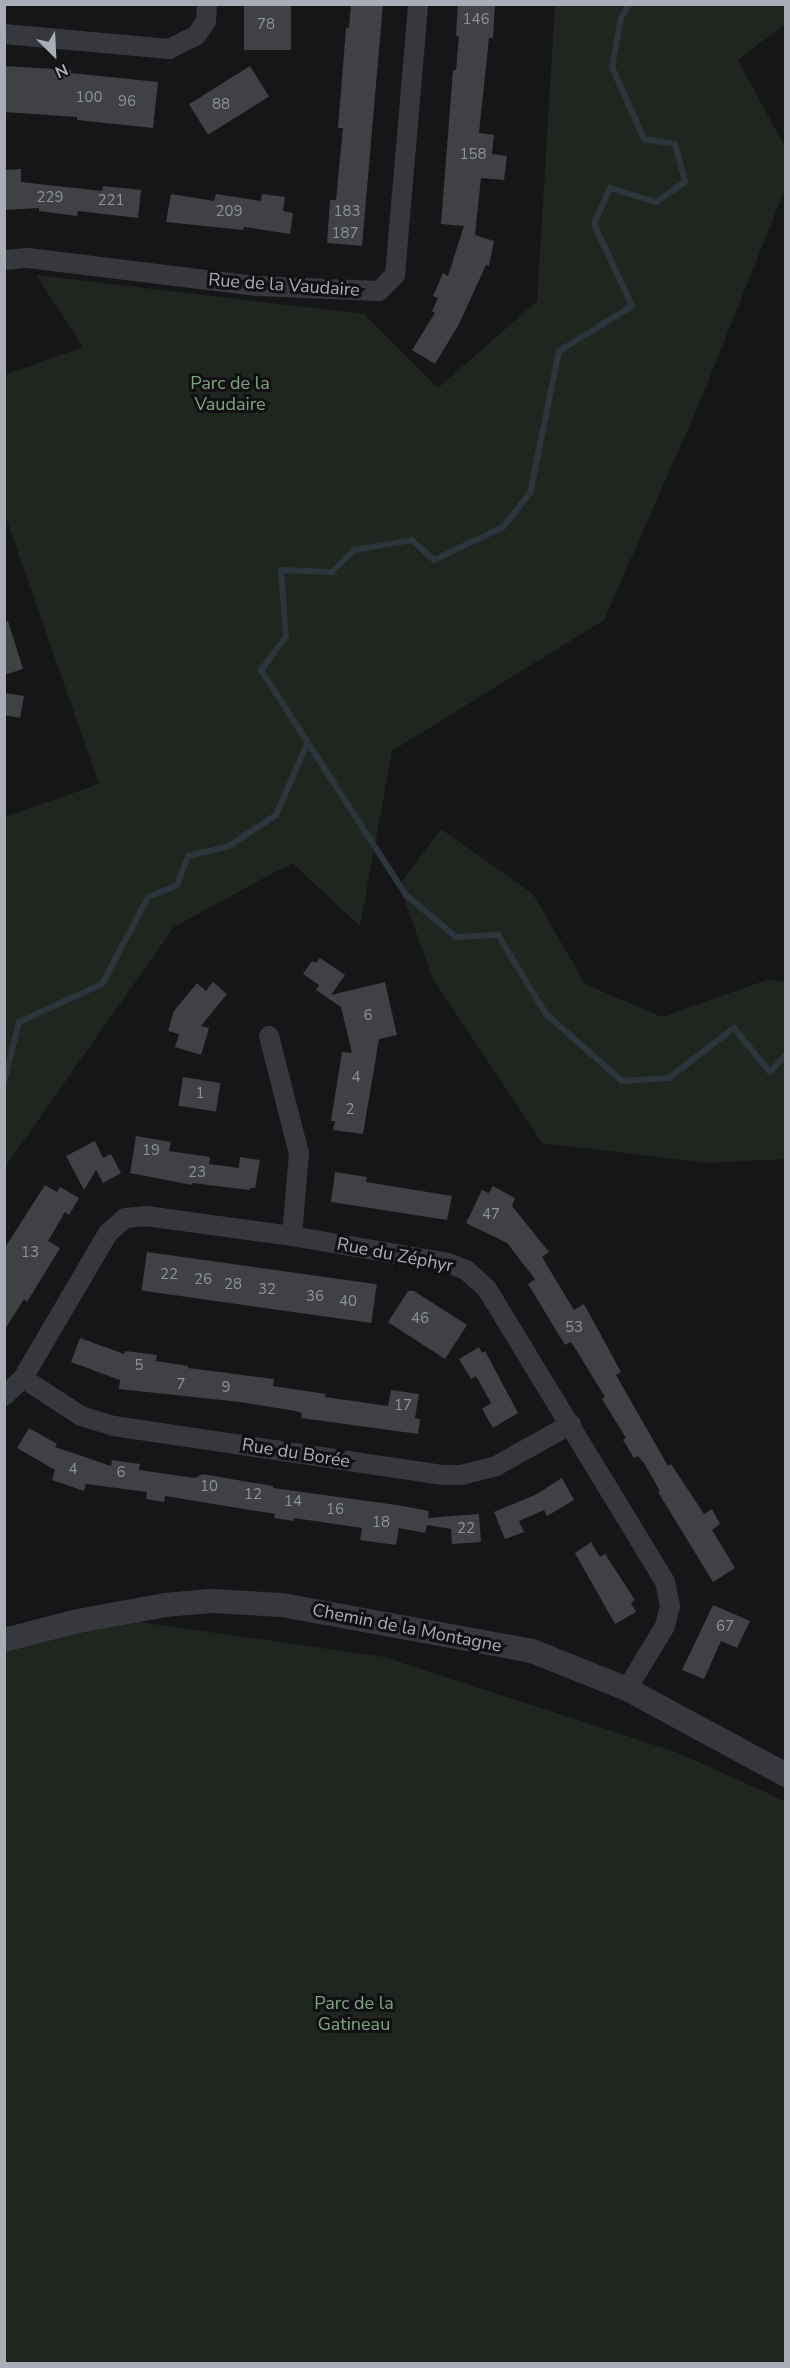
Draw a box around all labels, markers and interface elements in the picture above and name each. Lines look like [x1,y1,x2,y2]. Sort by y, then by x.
house number: 146 [463,11,489,29]
house number: 78 [257,16,275,34]
north arrow [24,24,84,84]
text: N [51,58,71,83]
house number: 100 [76,89,102,107]
house number: 96 [118,93,136,111]
house number: 88 [212,96,230,114]
house number: 158 [460,146,486,164]
house number: 229 [37,189,63,207]
house number: 221 [98,192,124,210]
house number: 209 [216,203,242,221]
house number: 183 [334,203,360,221]
house number: 187 [332,225,358,243]
street label: Rue de la Vaudaire [208,269,360,301]
park label: Parc de la Vaudaire [190,373,270,416]
house number: 6 [364,1007,372,1025]
house number: 4 [352,1069,360,1087]
house number: 1 [196,1085,204,1103]
house number: 2 [346,1101,354,1119]
house number: 19 [142,1142,160,1160]
house number: 23 [188,1164,206,1182]
house number: 47 [482,1206,500,1224]
street label: Rue du Zéphyr [335,1233,455,1277]
house number: 13 [21,1244,39,1262]
house number: 22 [160,1266,178,1284]
house number: 26 [194,1271,212,1289]
house number: 28 [224,1276,242,1294]
house number: 32 [258,1281,276,1299]
house number: 36 [306,1288,324,1306]
house number: 40 [339,1293,357,1311]
house number: 46 [411,1310,429,1328]
house number: 53 [565,1319,583,1337]
house number: 5 [135,1357,143,1375]
house number: 7 [177,1376,185,1394]
house number: 9 [222,1379,230,1397]
house number: 17 [394,1397,412,1415]
street label: Rue du Borée [240,1434,352,1472]
house number: 4 [69,1461,77,1479]
house number: 6 [117,1464,125,1482]
house number: 10 [200,1478,218,1496]
house number: 12 [244,1486,262,1504]
house number: 14 [284,1493,302,1511]
house number: 16 [326,1501,344,1519]
house number: 18 [372,1514,390,1532]
house number: 22 [457,1520,475,1538]
street label: Chemin de la Montagne [311,1599,503,1657]
house number: 67 [716,1618,734,1636]
park label: Parc de la Gatineau [314,1993,394,2036]

